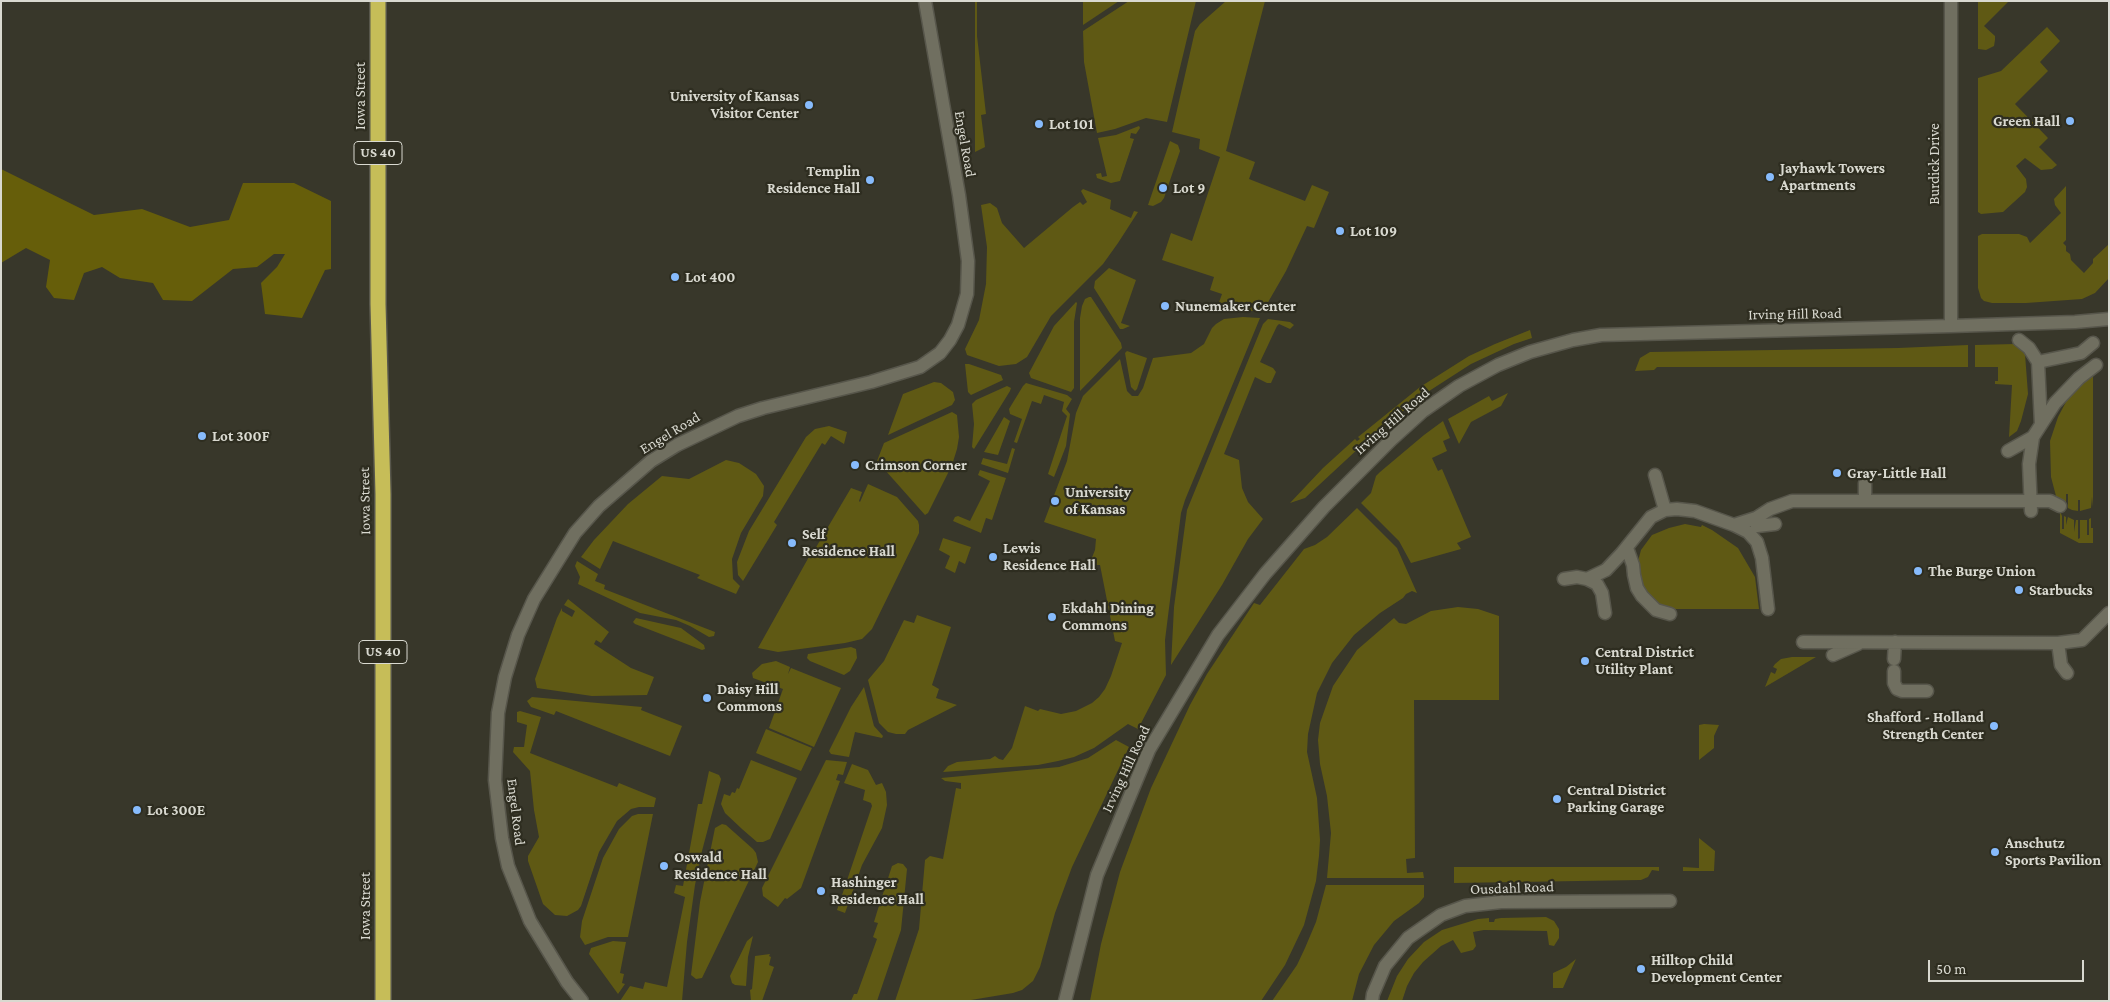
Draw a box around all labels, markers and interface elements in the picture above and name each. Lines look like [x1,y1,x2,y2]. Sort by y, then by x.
street label: Iowa Street [351,62,369,130]
place label: University of Kansas Visitor Center [670,87,799,122]
marker: University of Kansas Visitor Center [803,99,815,111]
street label: Engel Road [950,109,980,179]
place label: Green Hall [1993,112,2060,130]
place label: Lot 101 [1049,115,1094,133]
marker: Green Hall [2064,115,2076,127]
marker: Lot 101 [1033,118,1045,130]
street label: Burdick Drive [1925,123,1943,205]
road number: US 40 [354,142,402,164]
place label: Jayhawk Towers Apartments [1780,159,1885,194]
place label: Templin Residence Hall [767,162,860,197]
marker: Jayhawk Towers Apartments [1764,171,1776,183]
marker: Templin Residence Hall [864,174,876,186]
place label: Lot 9 [1173,179,1205,197]
marker: Lot 9 [1157,182,1169,194]
place label: Lot 109 [1350,222,1397,240]
marker: Lot 109 [1334,225,1346,237]
place label: Lot 400 [685,268,735,286]
marker: Lot 400 [669,271,681,283]
place label: Nunemaker Center [1175,297,1296,315]
marker: Nunemaker Center [1159,300,1171,312]
street label: Irving Hill Road [1748,304,1842,324]
street label: Irving Hill Road [1351,383,1433,459]
street label: Engel Road [637,408,703,458]
place label: Lot 300F [212,427,270,445]
marker: Lot 300F [196,430,208,442]
place label: Crimson Corner [865,456,967,474]
marker: Crimson Corner [849,459,861,471]
place label: Gray-Little Hall [1847,464,1946,482]
street label: Iowa Street [355,467,375,535]
marker: Gray-Little Hall [1831,467,1843,479]
place label: University of Kansas [1065,483,1131,518]
marker: University of Kansas [1049,495,1061,507]
place label: Self Residence Hall [802,525,895,560]
marker: Self Residence Hall [786,537,798,549]
place label: Lewis Residence Hall [1003,539,1096,574]
marker: Lewis Residence Hall [987,551,999,563]
place label: The Burge Union [1928,562,2036,580]
marker: The Burge Union [1912,565,1924,577]
place label: Starbucks [2029,581,2093,599]
marker: Starbucks [2013,584,2025,596]
place label: Ekdahl Dining Commons [1062,599,1154,634]
marker: Ekdahl Dining Commons [1046,611,1058,623]
road number: US 40 [359,640,407,664]
place label: Central District Utility Plant [1595,643,1694,678]
marker: Central District Utility Plant [1579,655,1591,667]
place label: Daisy Hill Commons [717,680,782,715]
marker: Daisy Hill Commons [701,692,713,704]
place label: Shafford - Holland Strength Center [1867,708,1984,743]
marker: Shafford - Holland Strength Center [1988,720,2000,732]
street label: Irving Hill Road [1098,723,1154,815]
street label: Engel Road [503,778,529,846]
place label: Central District Parking Garage [1567,781,1666,816]
marker: Central District Parking Garage [1551,793,1563,805]
place label: Lot 300E [147,801,205,819]
marker: Lot 300E [131,804,143,816]
place label: Anschutz Sports Pavilion [2005,834,2101,869]
marker: Anschutz Sports Pavilion [1989,846,2001,858]
place label: Oswald Residence Hall [674,848,767,883]
marker: Oswald Residence Hall [658,860,670,872]
street label: Iowa Street [356,872,374,940]
place label: Hashinger Residence Hall [831,873,924,908]
street label: Ousdahl Road [1470,878,1554,898]
marker: Hashinger Residence Hall [815,885,827,897]
scale bar [1930,950,2086,982]
place label: Hilltop Child Development Center [1651,951,1782,986]
text: 50 m [1936,961,1966,977]
marker: Hilltop Child Development Center [1635,963,1647,975]

